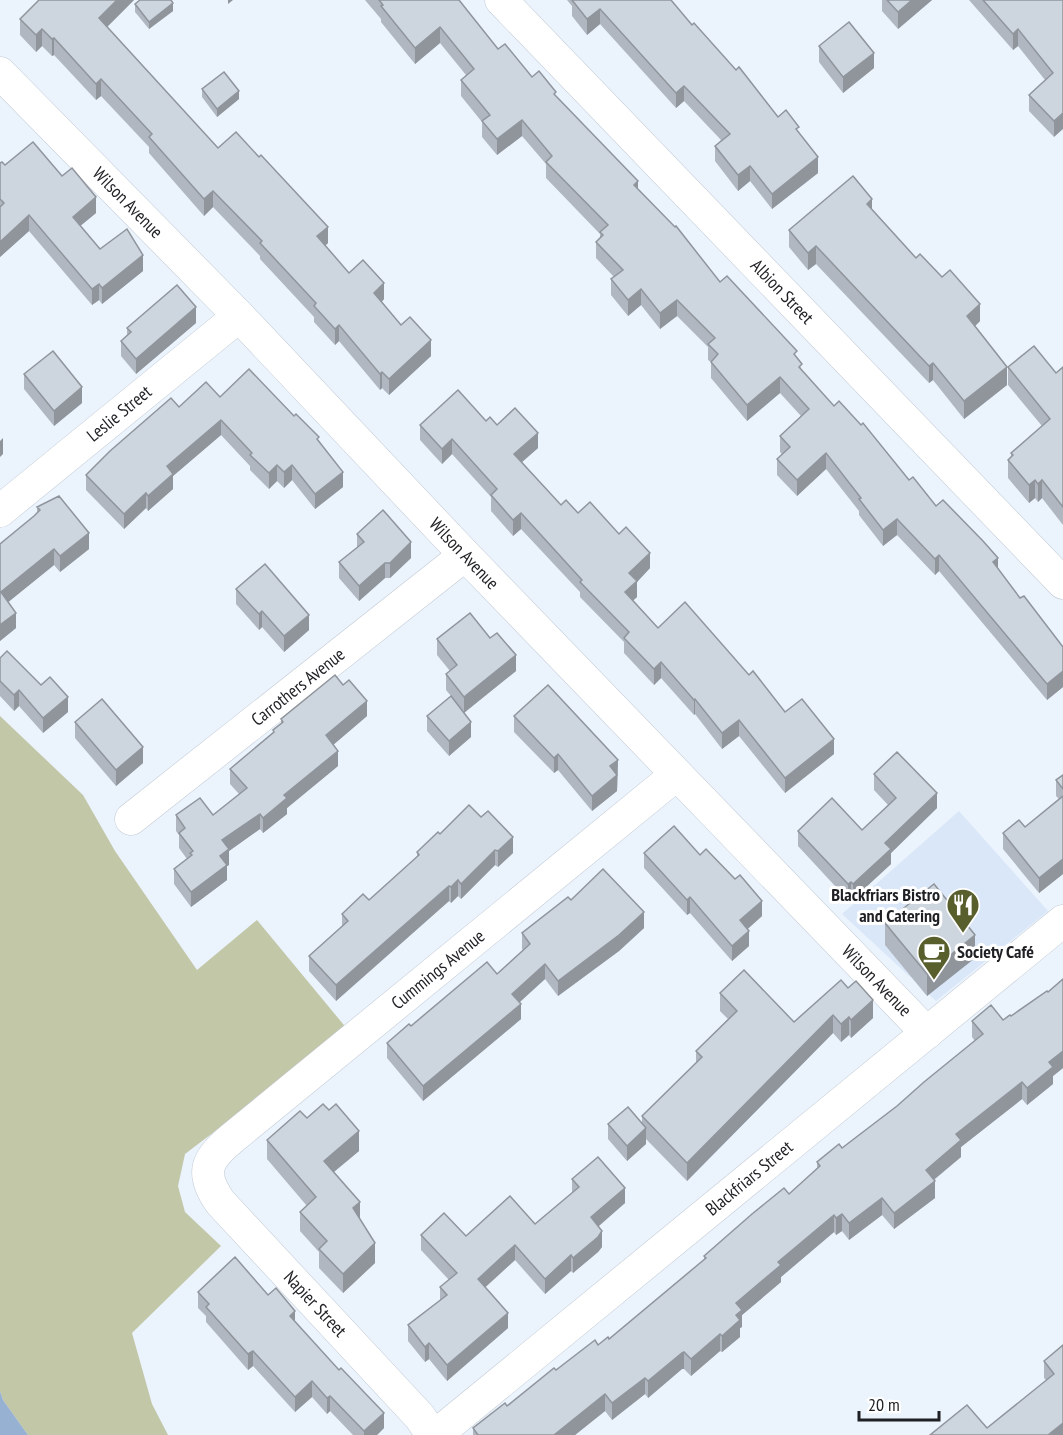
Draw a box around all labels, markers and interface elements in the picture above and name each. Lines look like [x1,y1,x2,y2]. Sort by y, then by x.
street label: Wilson Avenue [88,162,168,243]
street label: Albion Street [746,254,819,328]
street label: Leslie Street [82,380,156,446]
street label: Wilson Avenue [425,512,504,594]
street label: Carrothers Avenue [246,642,349,731]
place label: Blackfriars Bistro and Catering [831,883,940,927]
restaurant icon: Blackfriars Bistro and Catering [945,887,981,934]
street label: Cummings Avenue [386,924,489,1014]
cafe icon: Society Café [916,934,952,981]
street label: Wilson Avenue [837,940,917,1021]
place label: Society Café [957,940,1034,963]
street label: Blackfriars Street [701,1135,797,1220]
street label: Napier Street [279,1266,352,1342]
scale bar [859,1384,938,1422]
text: 20 m [868,1393,900,1416]

